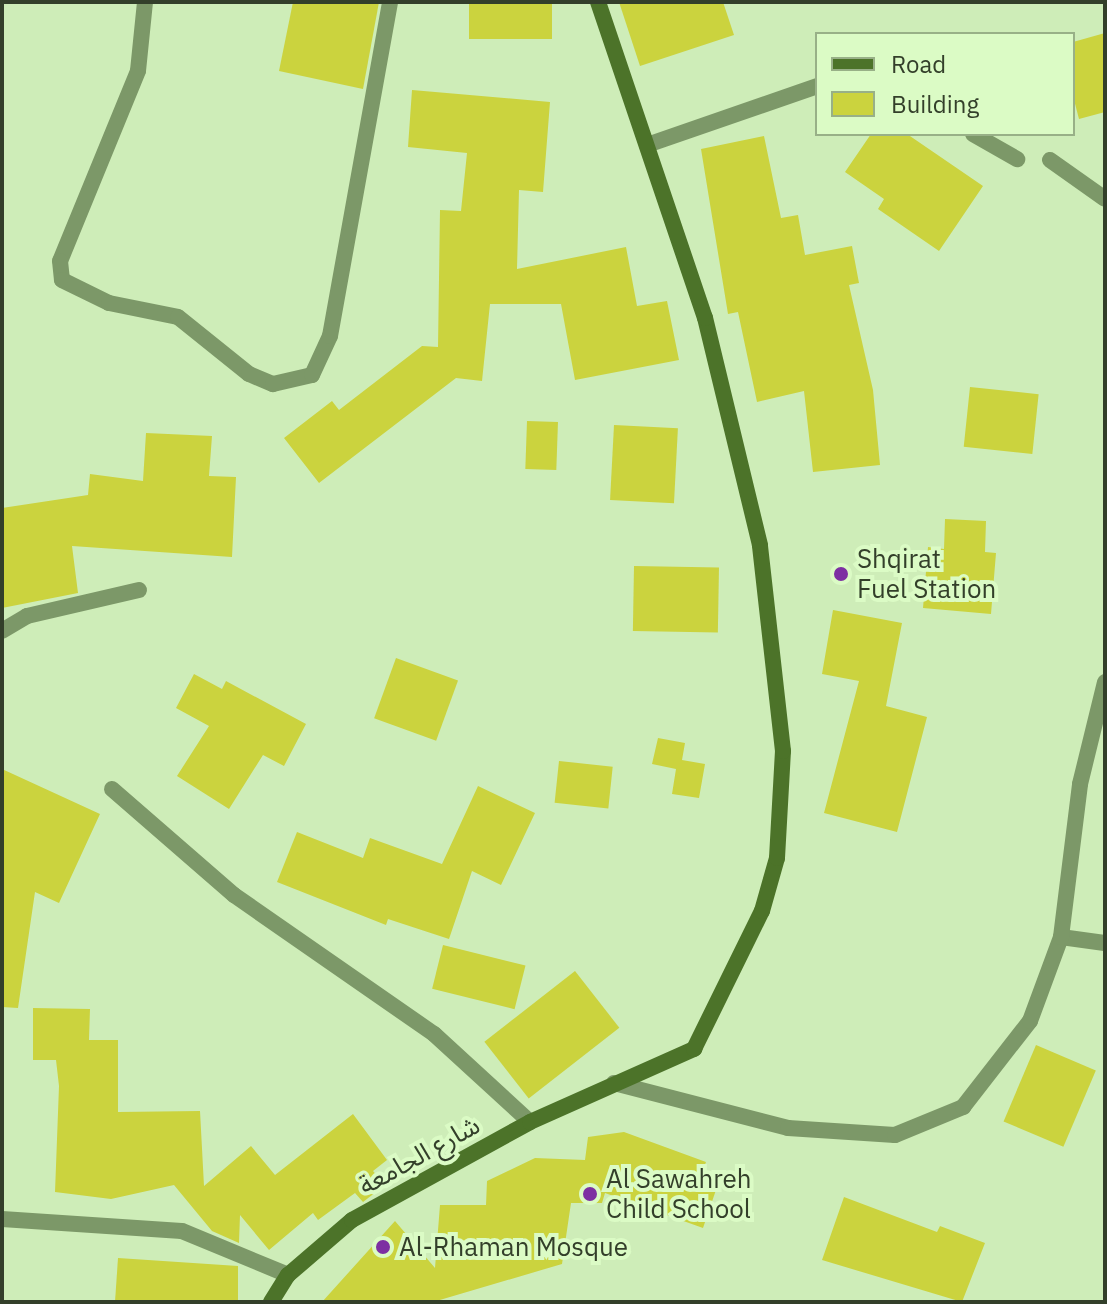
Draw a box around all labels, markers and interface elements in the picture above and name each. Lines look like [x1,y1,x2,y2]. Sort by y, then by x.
legend [815,32,1075,136]
text: Road [891,48,946,80]
text: Building [891,88,979,120]
place label: Shqirat Fuel Station [857,543,996,604]
marker: Shqirat Fuel Station [832,565,850,583]
street label: شارع الجامعة [353,1109,485,1201]
place label: Al Sawahreh Child School [606,1163,752,1224]
marker: Al Sawahreh Child School [581,1185,599,1203]
place label: Al-Rhaman Mosque [399,1231,628,1263]
marker: Al-Rhaman Mosque [374,1238,392,1256]

